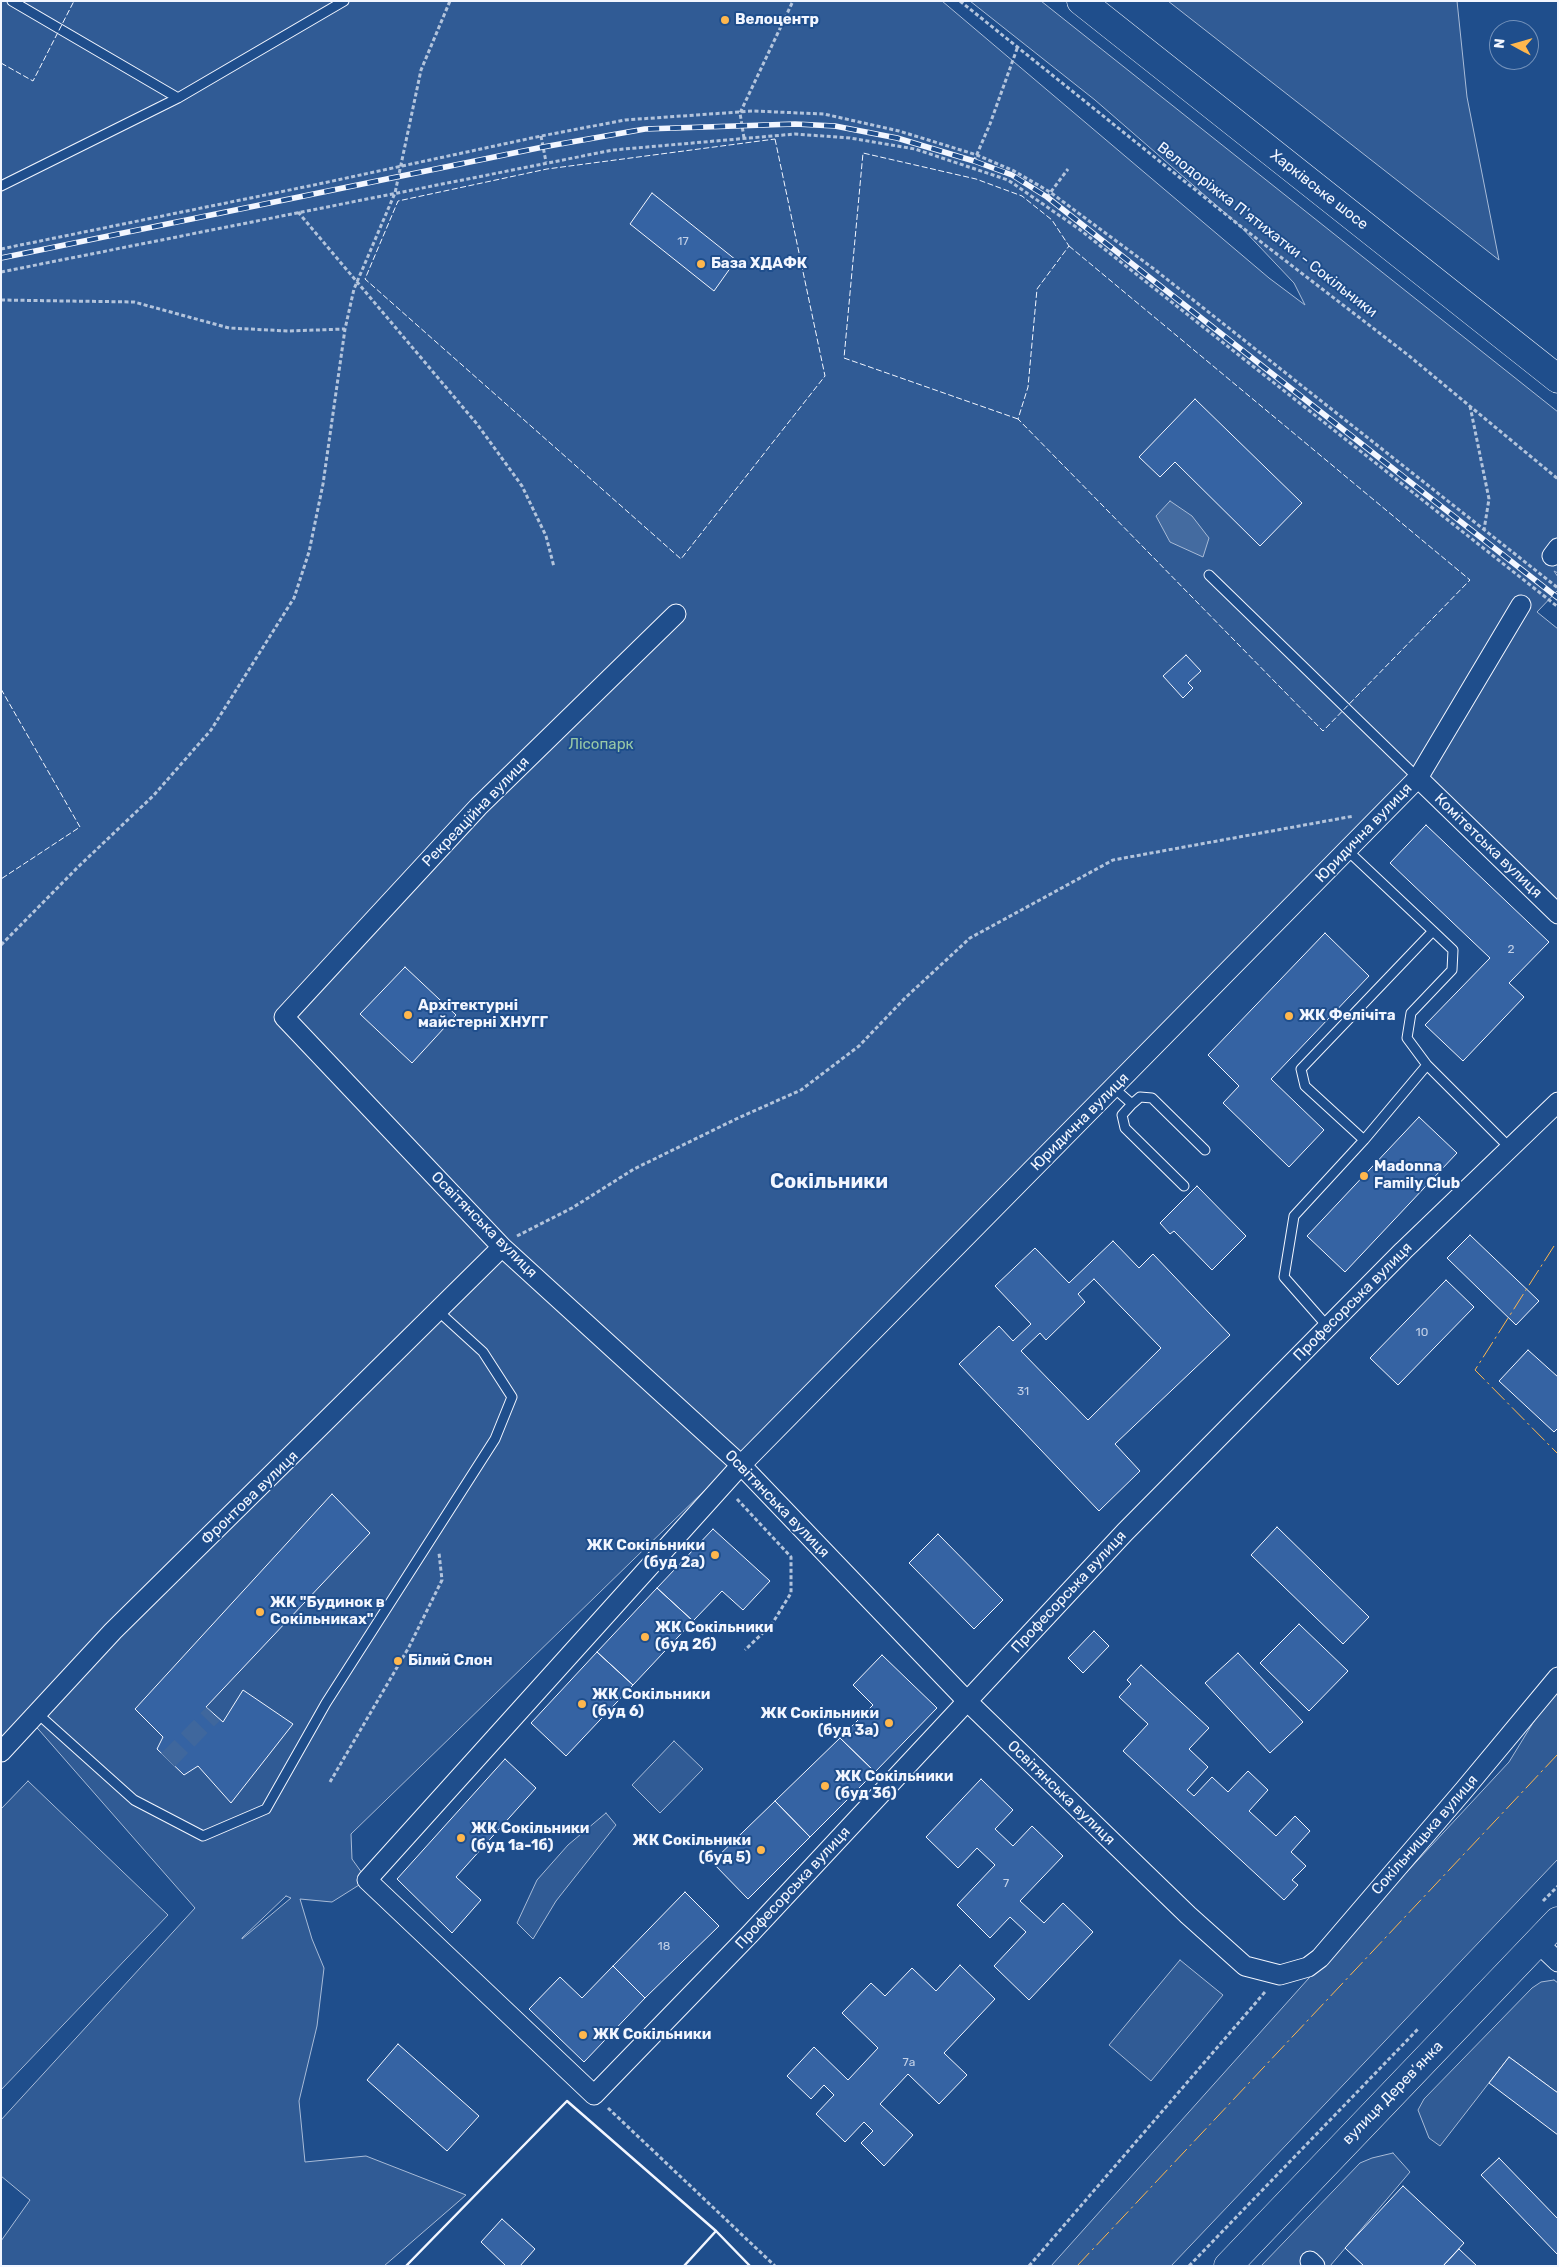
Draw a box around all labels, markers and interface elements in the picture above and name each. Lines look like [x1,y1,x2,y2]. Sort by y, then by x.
place label: Велоцентр [735,11,819,29]
marker: Велоцентр [719,14,731,26]
north arrow [1489,20,1539,70]
text: N [1491,38,1509,49]
street label: Велодоріжка П'ятихатки - Сокільники [1153,138,1381,322]
street label: Харківське шосе [1266,146,1372,234]
house number: 17 [677,235,689,249]
place label: База ХДАФК [711,255,807,273]
marker: База ХДАФК [695,258,707,270]
park label: Лісопарк [568,736,634,754]
street label: Рекреаційна вулиця [419,753,533,871]
street label: Юридична вулиця [1312,780,1416,886]
street label: Комітетська вулиця [1430,790,1546,902]
house number: 2 [1507,943,1515,957]
place label: Архітектурні майстерні ХНУГГ [418,997,548,1032]
place label: ЖК Фелічіта [1299,1007,1396,1025]
marker: Архітектурні майстерні ХНУГГ [402,1009,414,1021]
marker: ЖК Фелічіта [1283,1010,1295,1022]
street label: Юридична вулиця [1027,1069,1133,1175]
place label: Madonna Family Club [1374,1158,1460,1193]
street label: Освітянська вулиця [427,1168,541,1282]
district label: Сокільники [770,1170,888,1194]
marker: Madonna Family Club [1358,1170,1370,1182]
street label: Професорська вулиця [1290,1239,1416,1365]
house number: 10 [1416,1326,1428,1340]
house number: 31 [1017,1385,1029,1399]
street label: Освітянська вулиця [721,1446,833,1562]
street label: Фронтова вулиця [198,1447,302,1549]
street label: Професорська вулиця [1008,1527,1130,1657]
place label: ЖК Сокільники (буд 2а) [587,1537,705,1572]
marker: ЖК Сокільники (буд 2а) [709,1549,721,1561]
place label: ЖК "Будинок в Сокільниках" [270,1594,385,1629]
marker: ЖК "Будинок в Сокільниках" [254,1606,266,1618]
place label: ЖК Сокільники (буд 2б) [655,1619,773,1654]
marker: ЖК Сокільники (буд 2б) [639,1631,651,1643]
place label: Білий Слон [408,1652,492,1670]
marker: Білий Слон [392,1655,404,1667]
place label: ЖК Сокільники (буд 6) [592,1686,710,1721]
marker: ЖК Сокільники (буд 6) [576,1698,588,1710]
place label: ЖК Сокільники (буд 3а) [761,1705,879,1740]
marker: ЖК Сокільники (буд 3а) [883,1717,895,1729]
street label: Освітянська вулиця [1003,1737,1119,1849]
place label: ЖК Сокільники (буд 3б) [835,1768,953,1803]
street label: Сокільницька вулиця [1368,1771,1482,1899]
marker: ЖК Сокільники (буд 3б) [819,1780,831,1792]
place label: ЖК Сокільники (буд 1а-1б) [471,1820,589,1855]
street label: Професорська вулиця [732,1823,854,1953]
marker: ЖК Сокільники (буд 1а-1б) [455,1832,467,1844]
place label: ЖК Сокільники (буд 5) [633,1832,751,1867]
marker: ЖК Сокільники (буд 5) [755,1844,767,1856]
house number: 7 [1003,1877,1009,1891]
house number: 18 [658,1940,670,1954]
place label: ЖК Сокільники [593,2026,711,2044]
marker: ЖК Сокільники [577,2029,589,2041]
street label: вулиця Дерев’янка [1339,2037,1447,2149]
house number: 7а [903,2056,915,2070]

